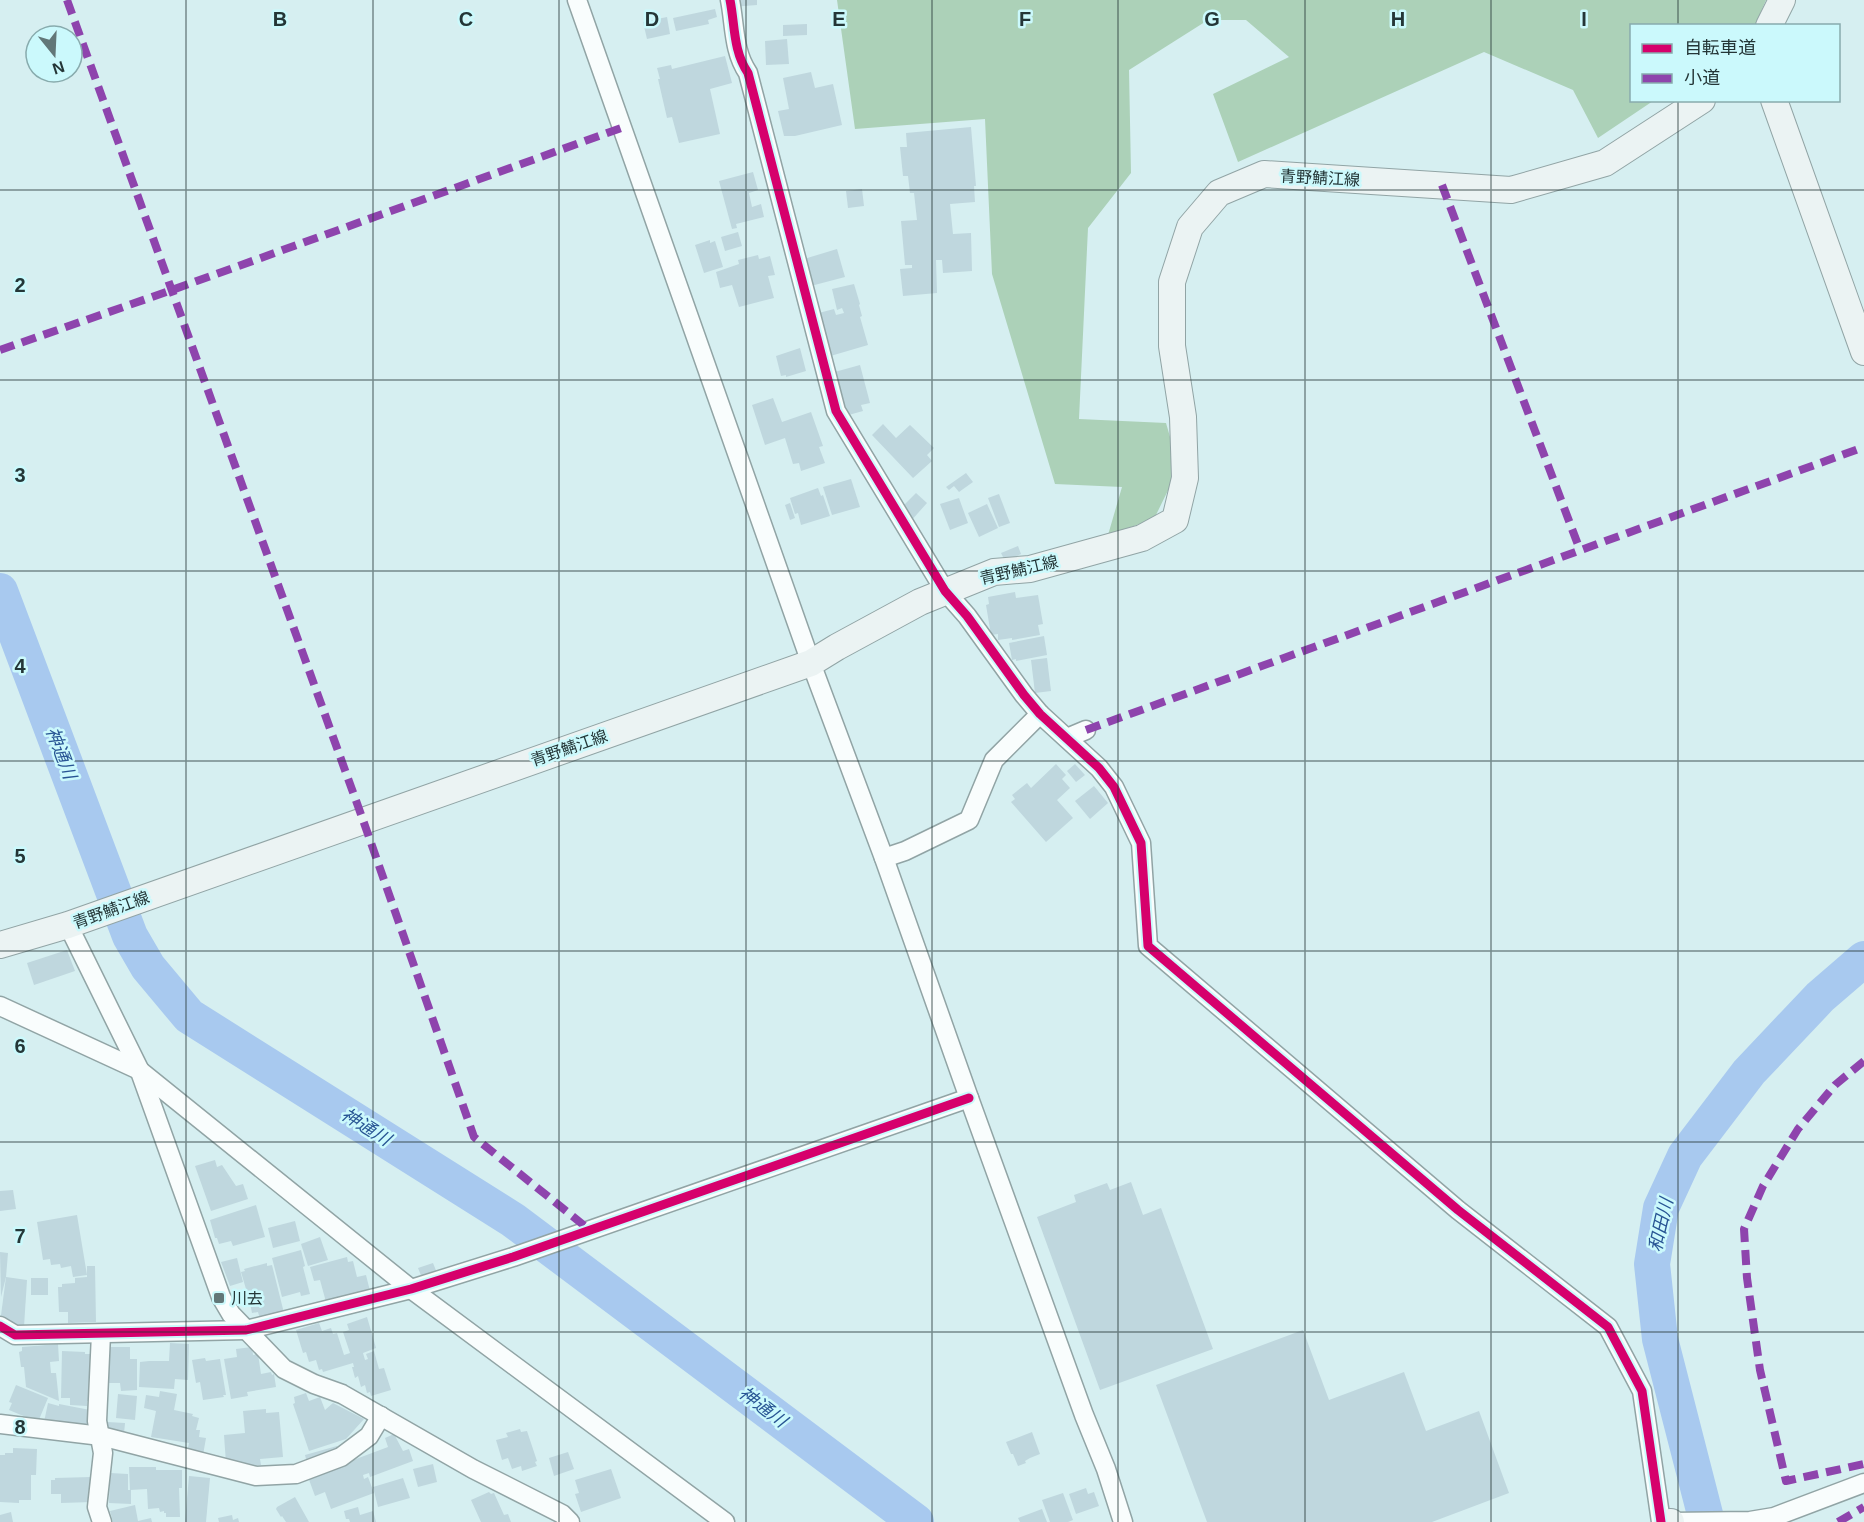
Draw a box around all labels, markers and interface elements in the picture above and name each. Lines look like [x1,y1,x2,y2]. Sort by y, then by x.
text: B [273,8,287,30]
text: C [459,8,473,30]
text: D [645,8,659,30]
text: E [832,8,846,30]
text: F [1019,8,1031,30]
text: G [1204,8,1220,30]
text: H [1391,8,1405,30]
text: I [1581,8,1587,30]
north arrow [24,24,84,84]
legend [1630,24,1840,102]
text: 自転車道 [1684,38,1756,58]
text: N [50,58,67,78]
text: 小道 [1684,68,1720,88]
street label: 青野鯖江線 [1280,167,1360,189]
text: 2 [14,274,26,296]
text: 3 [14,464,26,486]
street label: 青野鯖江線 [978,553,1060,587]
text: 4 [14,655,26,677]
water label: 神通川 [42,724,81,784]
street label: 青野鯖江線 [528,727,610,769]
text: 5 [14,845,26,867]
street label: 青野鯖江線 [70,888,152,932]
text: 6 [14,1035,26,1057]
water label: 神通川 [338,1104,396,1151]
water label: 和田川 [1645,1194,1677,1254]
text: 7 [14,1225,26,1247]
place label: 川去 [231,1290,263,1307]
marker: 川去 [212,1291,226,1305]
water label: 神通川 [735,1383,792,1432]
text: 8 [14,1416,26,1438]

